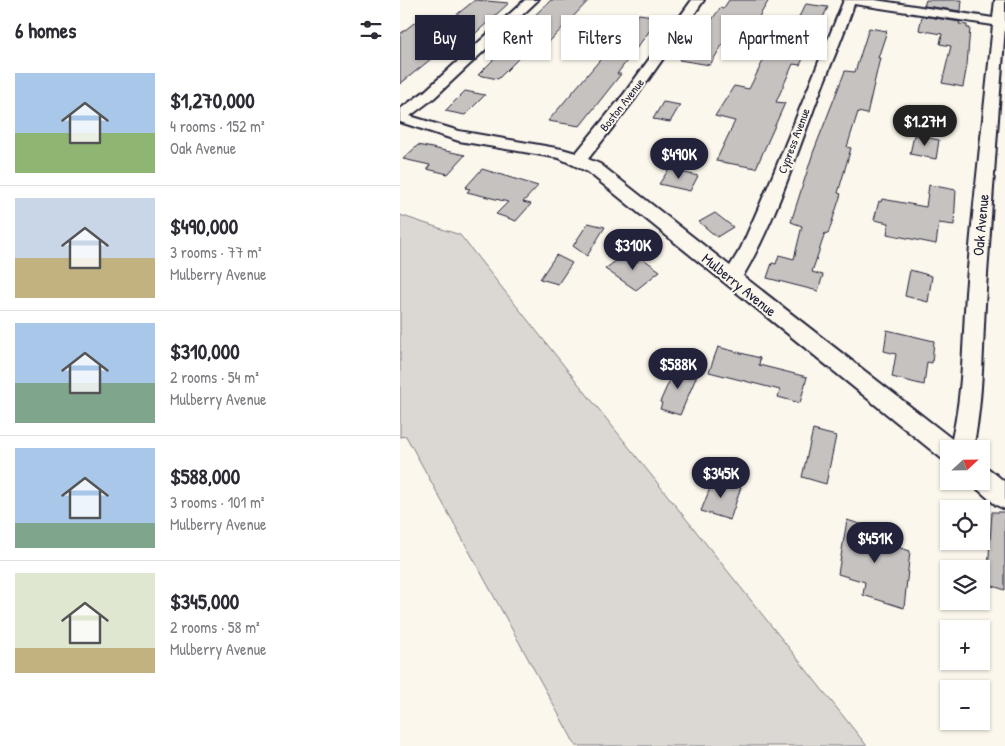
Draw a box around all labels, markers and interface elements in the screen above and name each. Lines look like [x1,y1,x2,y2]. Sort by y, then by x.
chip: Buy [415,15,475,60]
chip: Rent [485,15,551,60]
chip: Filters [561,15,639,60]
chip: New [649,15,711,60]
chip: Apartment [721,15,827,60]
text: 6 homes [15,16,76,45]
icon: filters [357,16,385,44]
street label: Boston Avenue [595,74,648,135]
text: $1,270,000 [170,86,255,115]
icon: home [55,93,115,153]
pin: $1.27M [884,104,966,147]
street label: Cypress Avenue [773,106,814,176]
text: $1.27M [904,110,946,132]
text: 4 rooms · 152 m² [170,115,265,137]
text: Oak Avenue [170,137,236,159]
pin: $490K [644,138,714,180]
text: $490K [661,143,697,165]
street label: Oak Avenue [967,193,994,257]
text: $490,000 [170,212,238,241]
icon: home [55,218,115,278]
pin: $310K [598,228,668,271]
text: $310K [615,234,651,256]
text: 3 rooms · 77 m² [170,241,262,263]
street label: Mulberry Avenue [698,248,781,321]
text: Mulberry Avenue [170,263,266,285]
text: $310,000 [170,337,240,366]
icon: home [55,343,115,403]
pin: $588K [643,348,713,390]
text: $588K [659,353,697,375]
text: 2 rooms · 54 m² [170,366,259,388]
text: Mulberry Avenue [170,388,266,410]
north arrow [940,440,990,490]
map controls [940,440,990,730]
pin: $345K [686,456,756,499]
text: $588,000 [170,462,240,491]
text: $345K [703,462,739,484]
icon: home [55,468,115,528]
text: 3 rooms · 101 m² [170,491,265,513]
button: locate [940,500,990,550]
text: Mulberry Avenue [170,513,266,535]
pin: $451K [840,522,910,564]
text: $451K [857,527,893,549]
button: layers [940,560,990,610]
text: $345,000 [170,587,239,616]
icon: home [55,593,115,653]
text: 2 rooms · 58 m² [170,616,260,638]
button: + [940,620,990,670]
text: Mulberry Avenue [170,638,266,660]
button: − [940,680,990,730]

